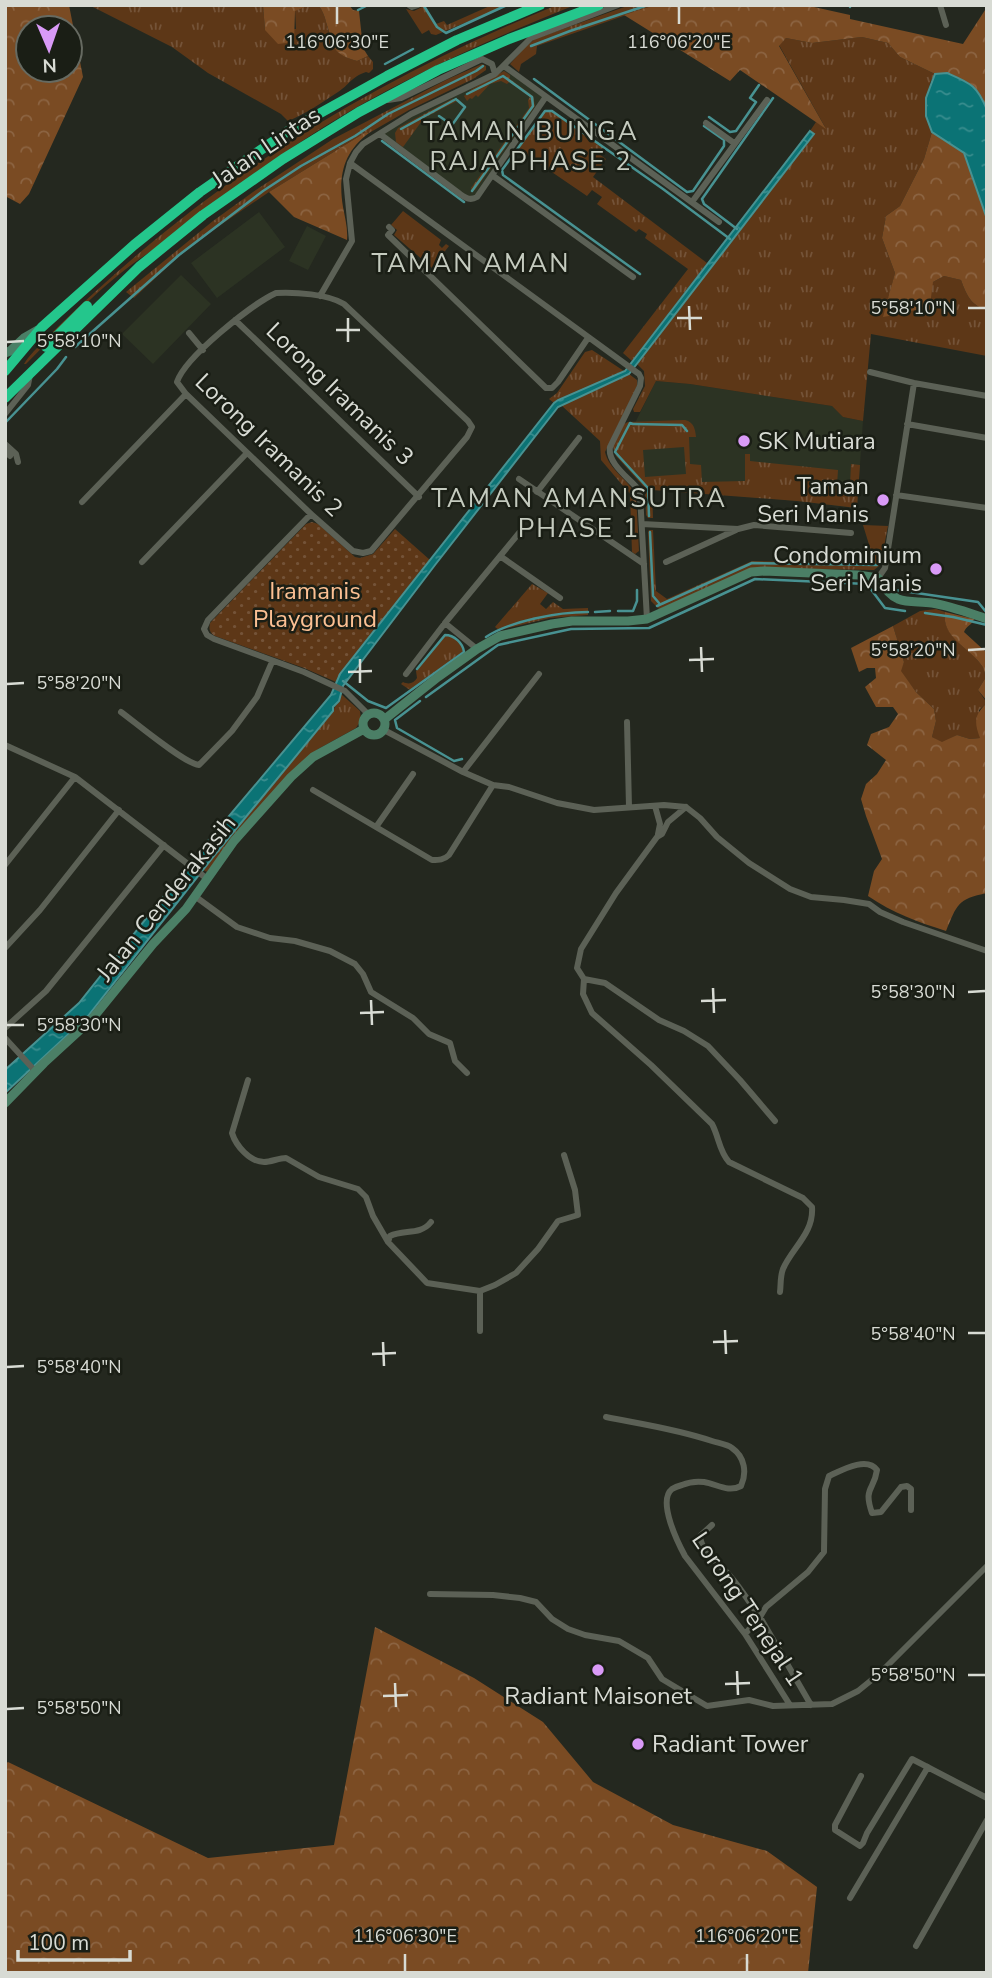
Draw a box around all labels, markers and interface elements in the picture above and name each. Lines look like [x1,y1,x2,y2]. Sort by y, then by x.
north arrow [14,14,84,84]
text: 116°06'30"E [285,30,389,54]
text: 116°06'20"E [627,30,731,54]
text: N [42,52,57,78]
street label: Jalan Lintas [204,99,327,196]
district label: TAMAN BUNGA RAJA PHASE 2 [423,114,639,179]
district label: TAMAN AMAN [371,246,571,281]
text: 5°58'10"N [870,296,956,320]
street label: Lorong Iramanis 3 [259,315,421,473]
text: 5°58'10"N [36,329,122,353]
street label: Lorong Iramanis 2 [188,366,350,524]
place label: SK Mutiara [758,425,876,457]
marker: SK Mutiara [736,433,752,449]
place label: Taman Seri Manis [757,470,869,530]
district label: TAMAN AMANSUTRA PHASE 1 [431,481,727,546]
marker: Taman Seri Manis [875,492,891,508]
place label: Condominium Seri Manis [773,539,922,599]
marker: Condominium Seri Manis [928,561,944,577]
park label: Iramanis Playground [253,575,377,635]
text: 5°58'20"N [870,638,956,662]
text: 5°58'20"N [36,671,122,695]
street label: Jalan Cenderakasih [88,808,243,989]
text: 5°58'30"N [870,980,956,1004]
text: 5°58'30"N [36,1013,122,1037]
text: 5°58'40"N [870,1322,956,1346]
text: 5°58'40"N [36,1355,122,1379]
street label: Lorong Tenejal 1 [684,1526,812,1692]
marker: Radiant Maisonet [590,1662,606,1678]
text: 5°58'50"N [870,1663,956,1687]
place label: Radiant Maisonet [504,1680,692,1712]
text: 5°58'50"N [36,1696,122,1720]
place label: Radiant Tower [652,1728,809,1760]
marker: Radiant Tower [630,1736,646,1752]
scale bar [18,1918,130,1962]
text: 116°06'30"E [353,1924,457,1948]
text: 116°06'20"E [695,1924,799,1948]
text: 100 m [28,1929,89,1957]

